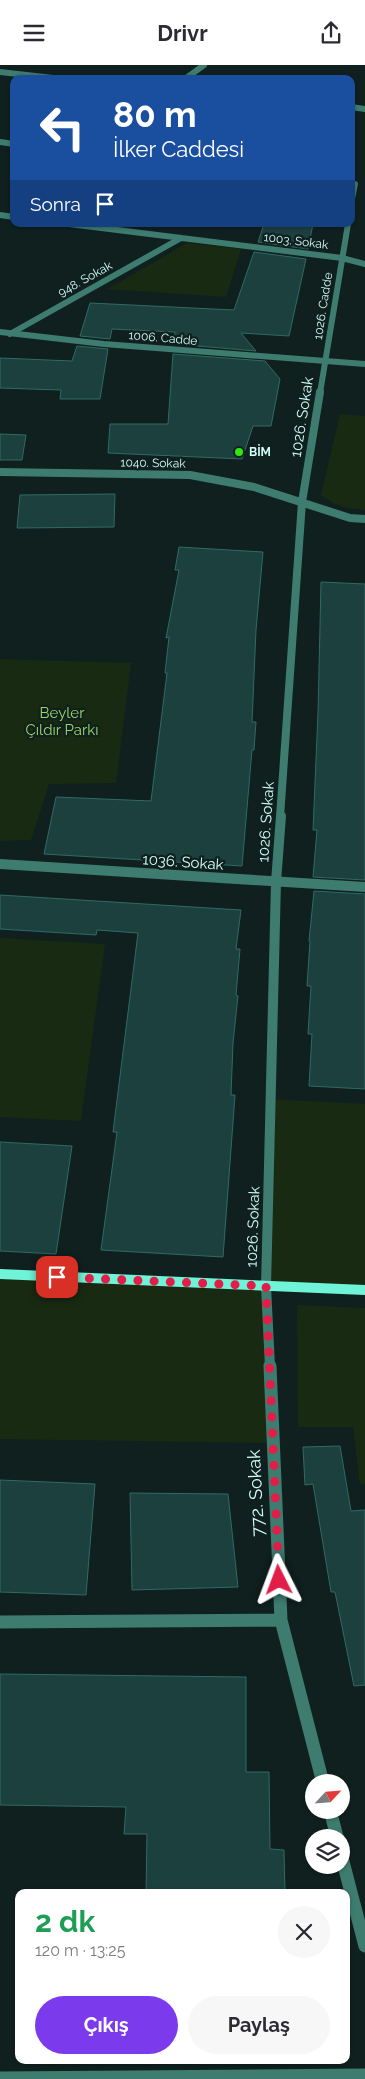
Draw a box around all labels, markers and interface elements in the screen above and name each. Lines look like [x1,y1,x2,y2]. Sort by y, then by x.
icon: menu [20,19,48,47]
icon: share [317,19,345,47]
text: Drivr [157,20,208,46]
text: 80 m [113,94,197,135]
icon: left [30,95,95,160]
text: İlker Caddesi [113,136,244,162]
icon: arrive [91,190,119,218]
text: Sonra [30,193,81,215]
street label: 1003. Sokak [263,230,330,252]
street label: 948. Sokak [55,258,115,300]
street label: 1026. Cadde [311,271,335,341]
street label: 1006. Cadde [128,328,198,348]
street label: 1026. Sokak [287,375,317,459]
place label: BİM [249,444,271,459]
marker: BİM [233,446,245,458]
street label: 1040. Sokak [120,455,186,471]
park label: Beyler Çıldır Parkı [26,704,98,739]
street label: 1026. Sokak [254,781,278,863]
street label: 1036. Sokak [142,850,224,874]
street label: 1026. Sokak [243,1186,263,1268]
pin [36,1256,78,1298]
icon: arrive [43,1263,71,1291]
street label: 772. Sokak [243,1449,268,1537]
position arrow [252,1553,304,1605]
north arrow [305,1774,350,1819]
map controls [305,1774,350,1874]
button: layers [305,1829,350,1874]
text: 2 dk [35,1904,95,1939]
button: close [278,1906,330,1958]
text: 120 m · 13:25 [35,1941,125,1960]
button: Çıkış [35,1996,178,2054]
button: Paylaş [188,1996,330,2054]

